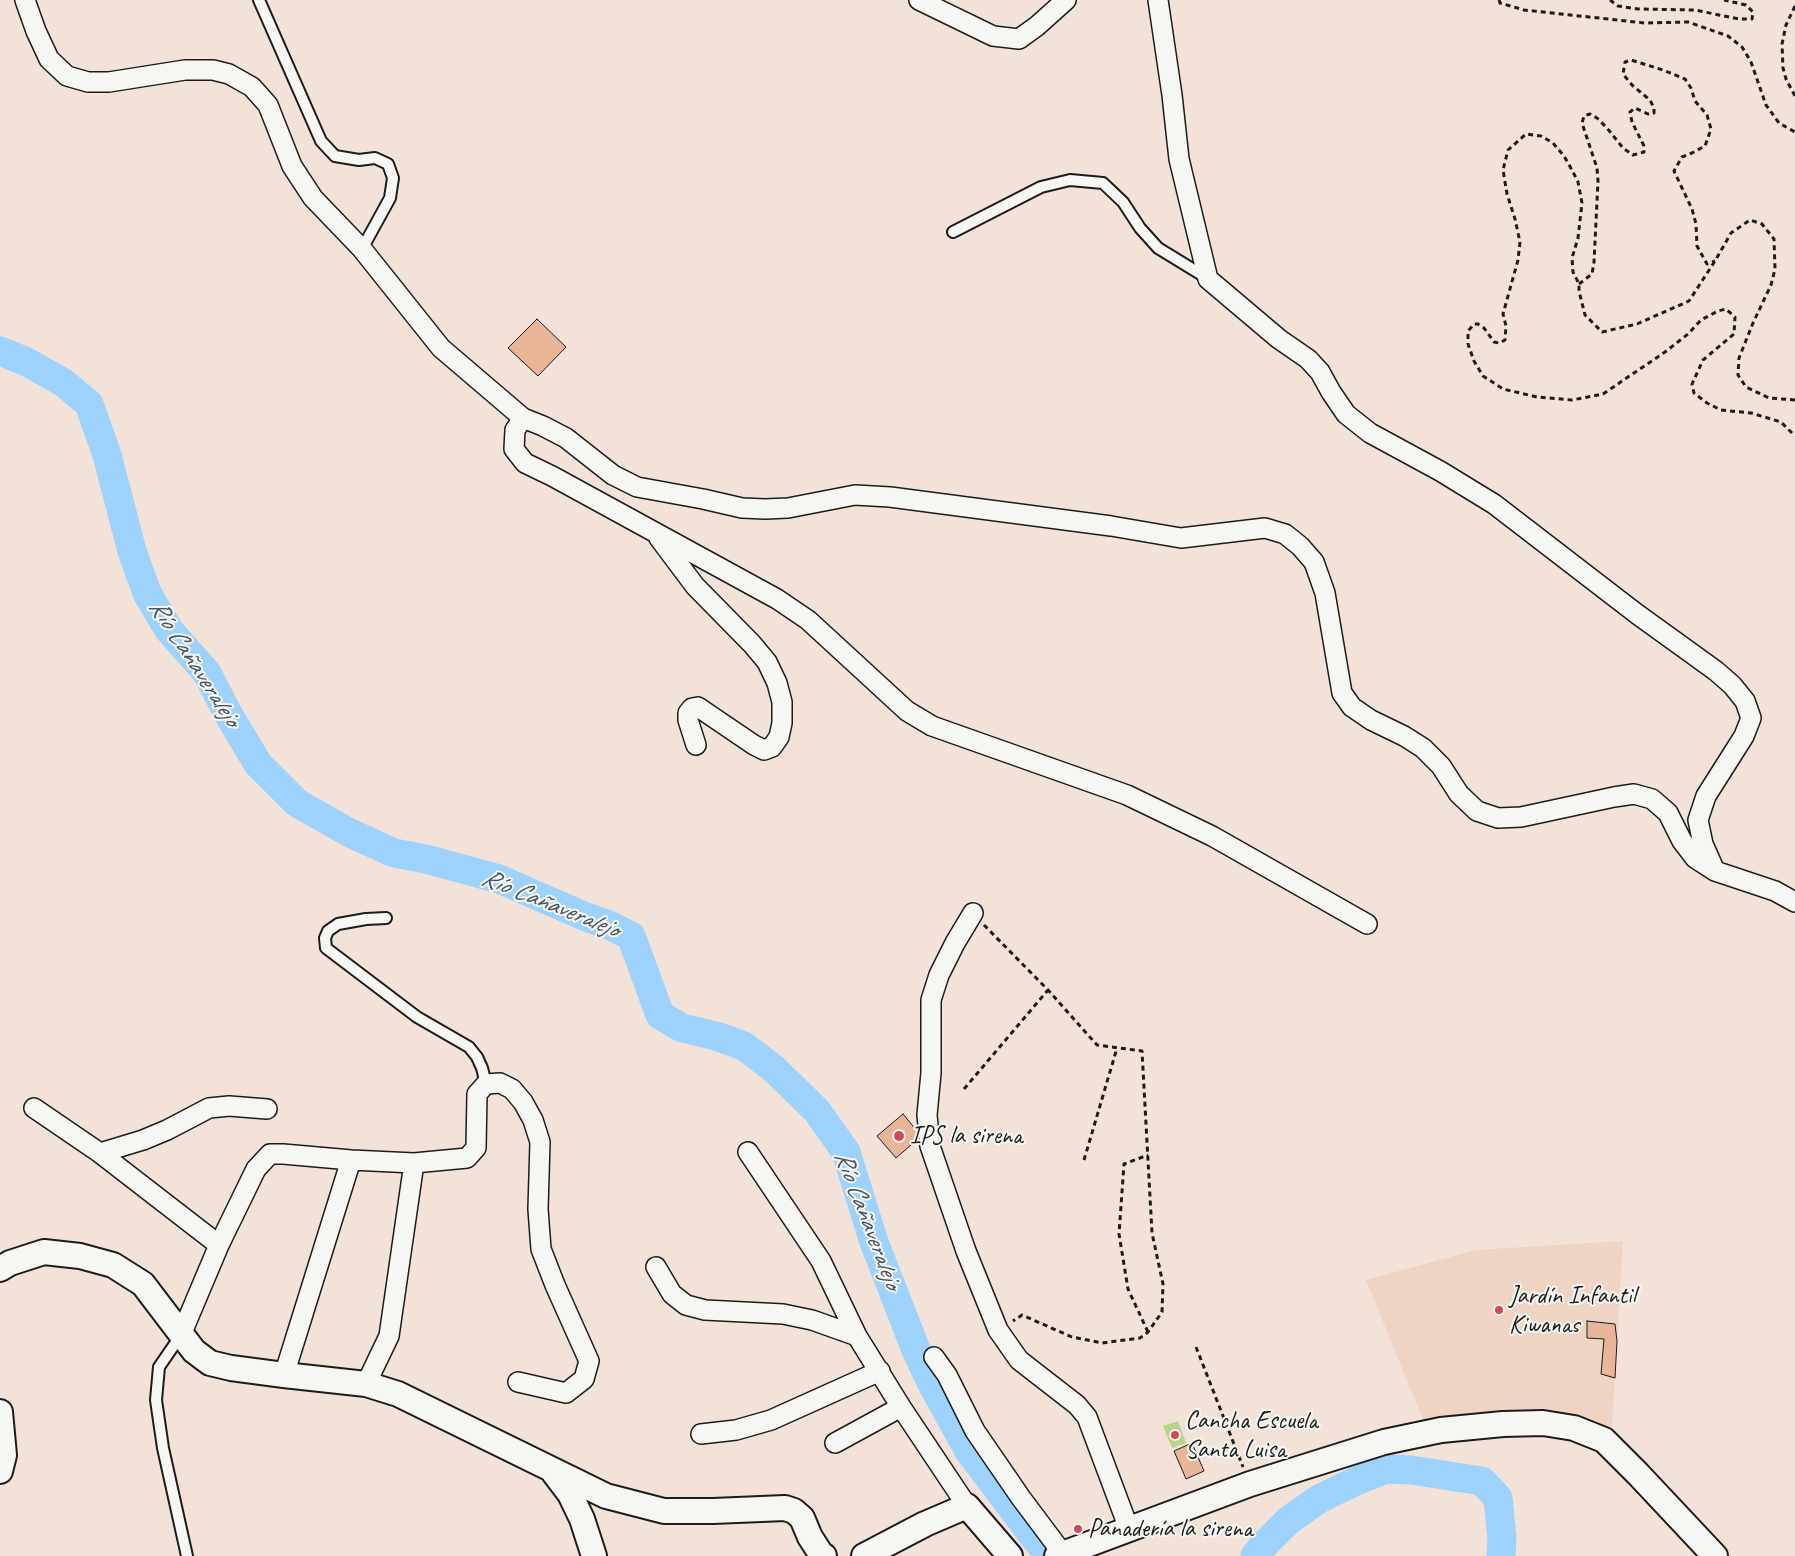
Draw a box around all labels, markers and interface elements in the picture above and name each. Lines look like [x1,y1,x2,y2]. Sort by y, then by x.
water label: Río Cañaveralejo [141,594,247,732]
water label: Río Cañaveralejo [477,862,623,946]
place label: IPS la sirena [910,1121,1022,1151]
marker: IPS la sirena [892,1129,906,1143]
water label: Río Cañaveralejo [826,1147,908,1293]
place label: Jardín Infantil Kiwanas [1509,1281,1636,1340]
marker: Jardín Infantil Kiwanas [1493,1304,1505,1316]
place label: Cancha Escuela Santa Luisa [1185,1406,1318,1465]
marker: Cancha Escuela Santa Luisa [1169,1429,1181,1441]
place label: Panadería la sirena [1088,1514,1252,1544]
marker: Panadería la sirena [1072,1523,1084,1535]

